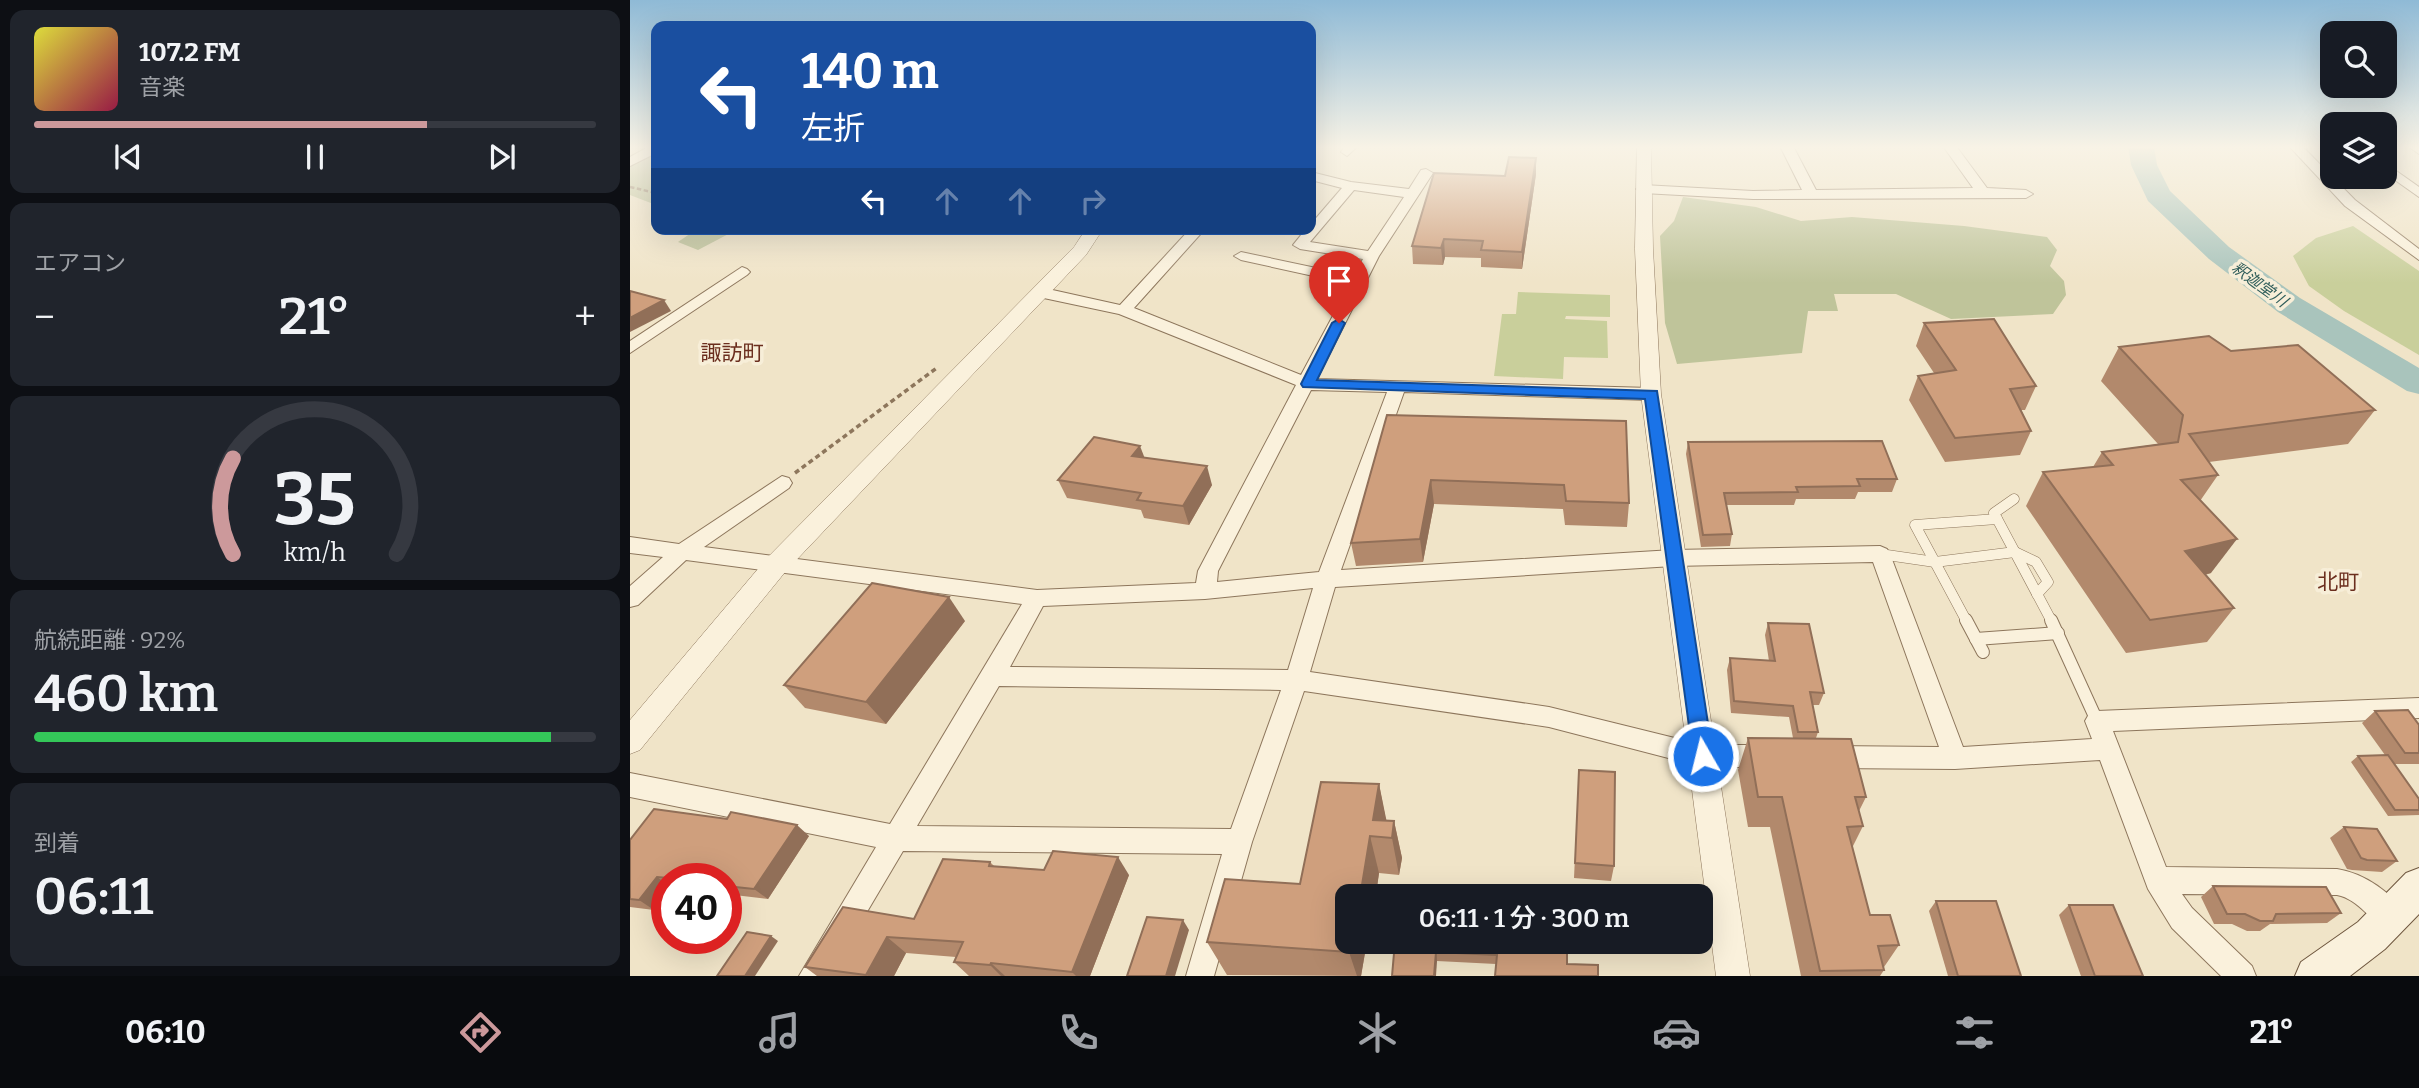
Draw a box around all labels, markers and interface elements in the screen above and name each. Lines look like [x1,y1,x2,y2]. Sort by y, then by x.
map controls [2320,21,2397,189]
button: search [2320,21,2397,98]
text: 107.2 FM [139,37,240,68]
text: 140 m [801,42,939,101]
icon: left [686,49,777,140]
text: 音楽 [139,73,185,101]
text: 左折 [801,109,865,147]
button: layers [2320,112,2397,189]
icon: previous [109,138,147,176]
icon: pause [296,138,334,176]
icon: next [483,138,521,176]
icon: left [855,182,893,220]
icon: ahead [928,182,966,220]
icon: ahead [1001,182,1039,220]
icon: right [1074,182,1112,220]
text: エアコン [34,249,126,277]
pin [1309,251,1369,323]
water label: 釈迦堂川 [2228,258,2293,312]
icon: arrive [1320,262,1358,300]
text: 21° [279,285,350,348]
text: − [34,294,55,340]
text: + [574,294,596,340]
district label: 諏訪町 [701,340,764,366]
text: 35 [274,456,356,543]
text: km/h [284,538,346,568]
district label: 北町 [2317,569,2359,595]
text: 航続距離 · 92% [34,626,186,654]
text: 460 km [34,662,218,725]
position arrow [1666,719,1740,793]
text: 到着 [34,829,80,857]
speed limit sign: 40 [651,863,742,954]
text: 06:11 [34,865,154,928]
text: 06:11 · 1 分 · 300 m [1419,903,1629,934]
icon: directions [456,1008,505,1057]
icon: music [755,1008,804,1057]
icon: phone [1054,1008,1103,1057]
icon: climate [1353,1008,1402,1057]
icon: car [1652,1008,1701,1057]
icon: filters [1950,1008,1999,1057]
text: 06:10 [125,1013,206,1051]
text: 21° [2249,1013,2294,1051]

